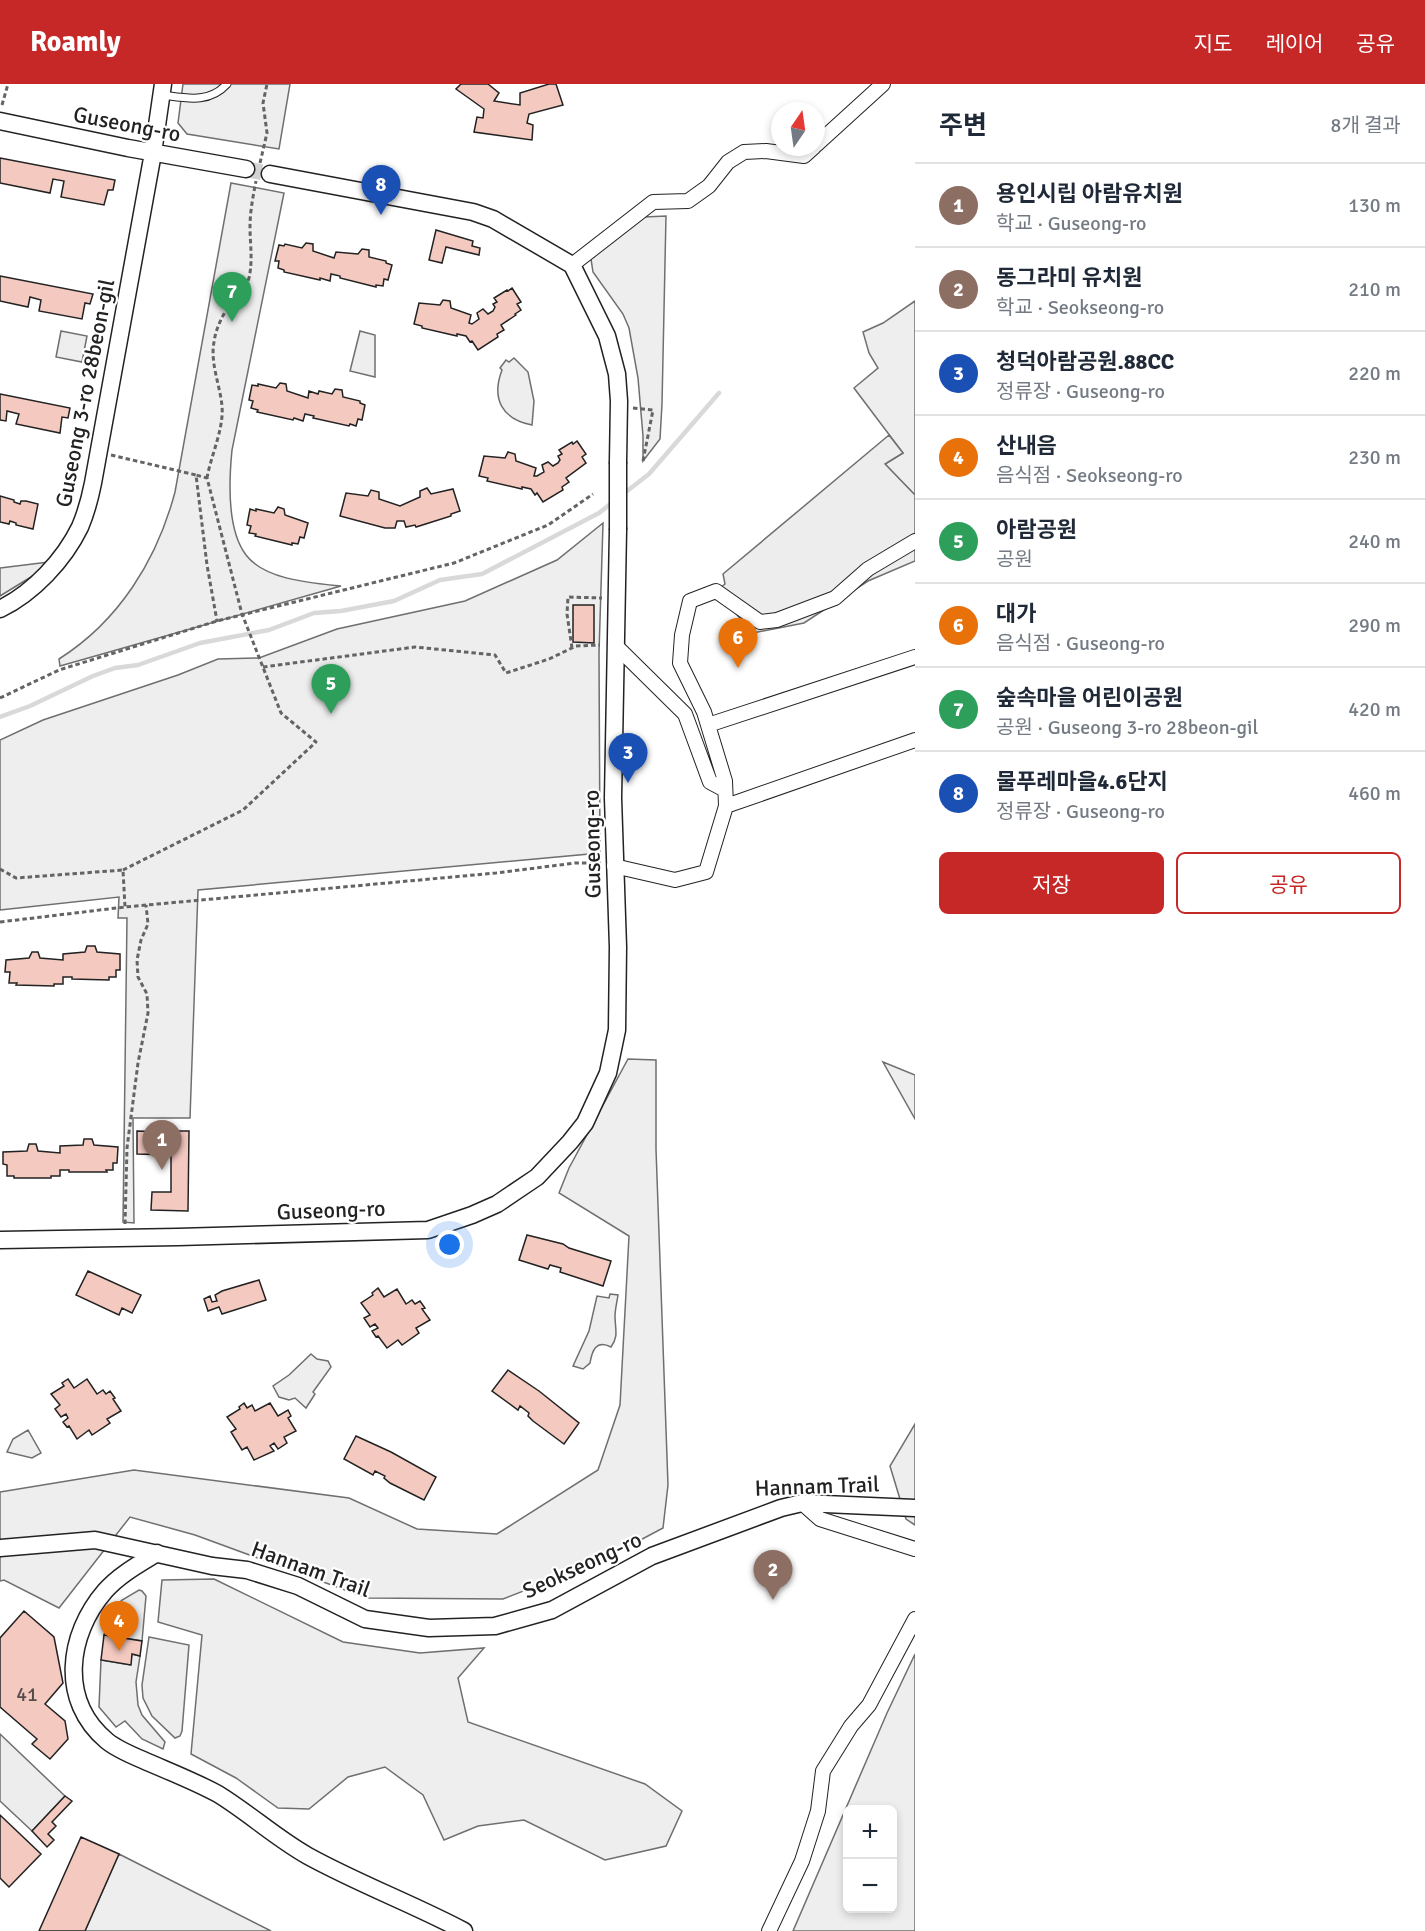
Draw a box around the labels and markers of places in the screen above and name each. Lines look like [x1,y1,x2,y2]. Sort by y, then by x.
pin: 8 [362,166,400,215]
pin: 7 [212,272,252,322]
pin: 6 [718,618,758,668]
pin: 5 [312,664,350,714]
pin: 3 [608,734,648,783]
pin: 1 [142,1120,182,1170]
pin: 2 [754,1550,792,1600]
pin: 4 [100,1602,138,1651]

